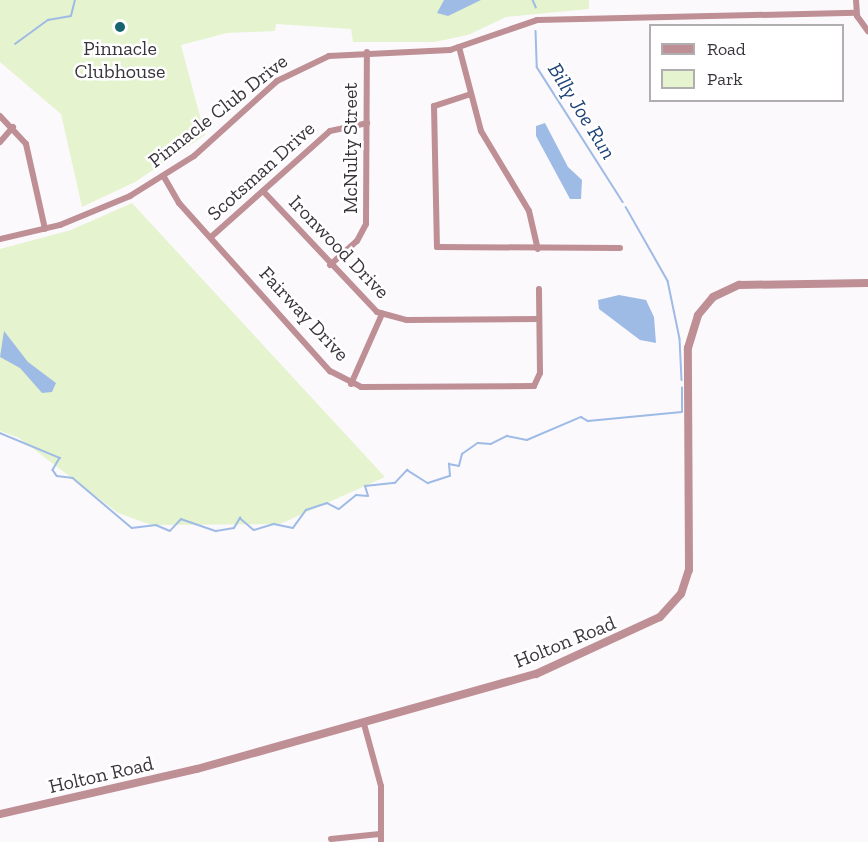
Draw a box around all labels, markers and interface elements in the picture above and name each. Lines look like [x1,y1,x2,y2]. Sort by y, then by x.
marker: Pinnacle Clubhouse [113,20,127,34]
legend [649,24,844,102]
place label: Pinnacle Clubhouse [75,36,165,83]
text: Road [707,38,746,60]
street label: Pinnacle Club Drive [144,49,292,173]
water label: Billy Joe Run [542,58,622,164]
text: Park [707,68,743,90]
street label: McNulty Street [338,82,362,214]
street label: Scotsman Drive [202,116,320,226]
street label: Ironwood Drive [284,190,394,304]
street label: Fairway Drive [254,262,354,366]
street label: Holton Road [511,611,619,673]
street label: Holton Road [46,751,156,799]

